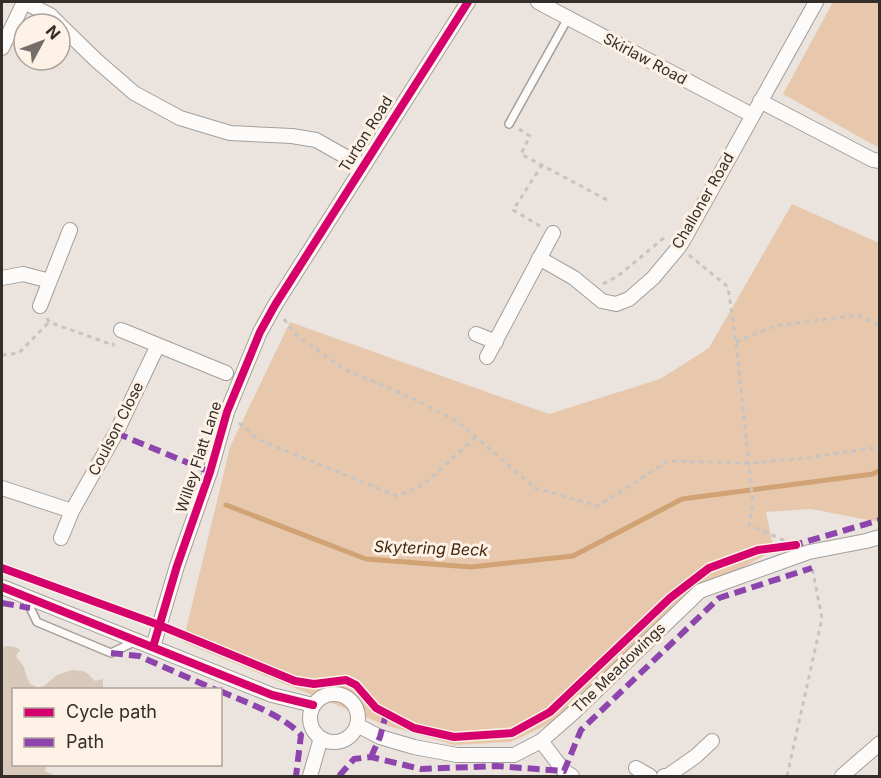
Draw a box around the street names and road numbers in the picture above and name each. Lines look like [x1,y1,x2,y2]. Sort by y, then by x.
street label: Skirlaw Road [600,29,690,89]
street label: Turton Road [335,92,397,175]
street label: Challoner Road [667,149,738,252]
street label: Coulson Close [84,379,147,479]
street label: Willey Flatt Lane [172,399,225,515]
street label: The Meadowings [568,618,669,717]

